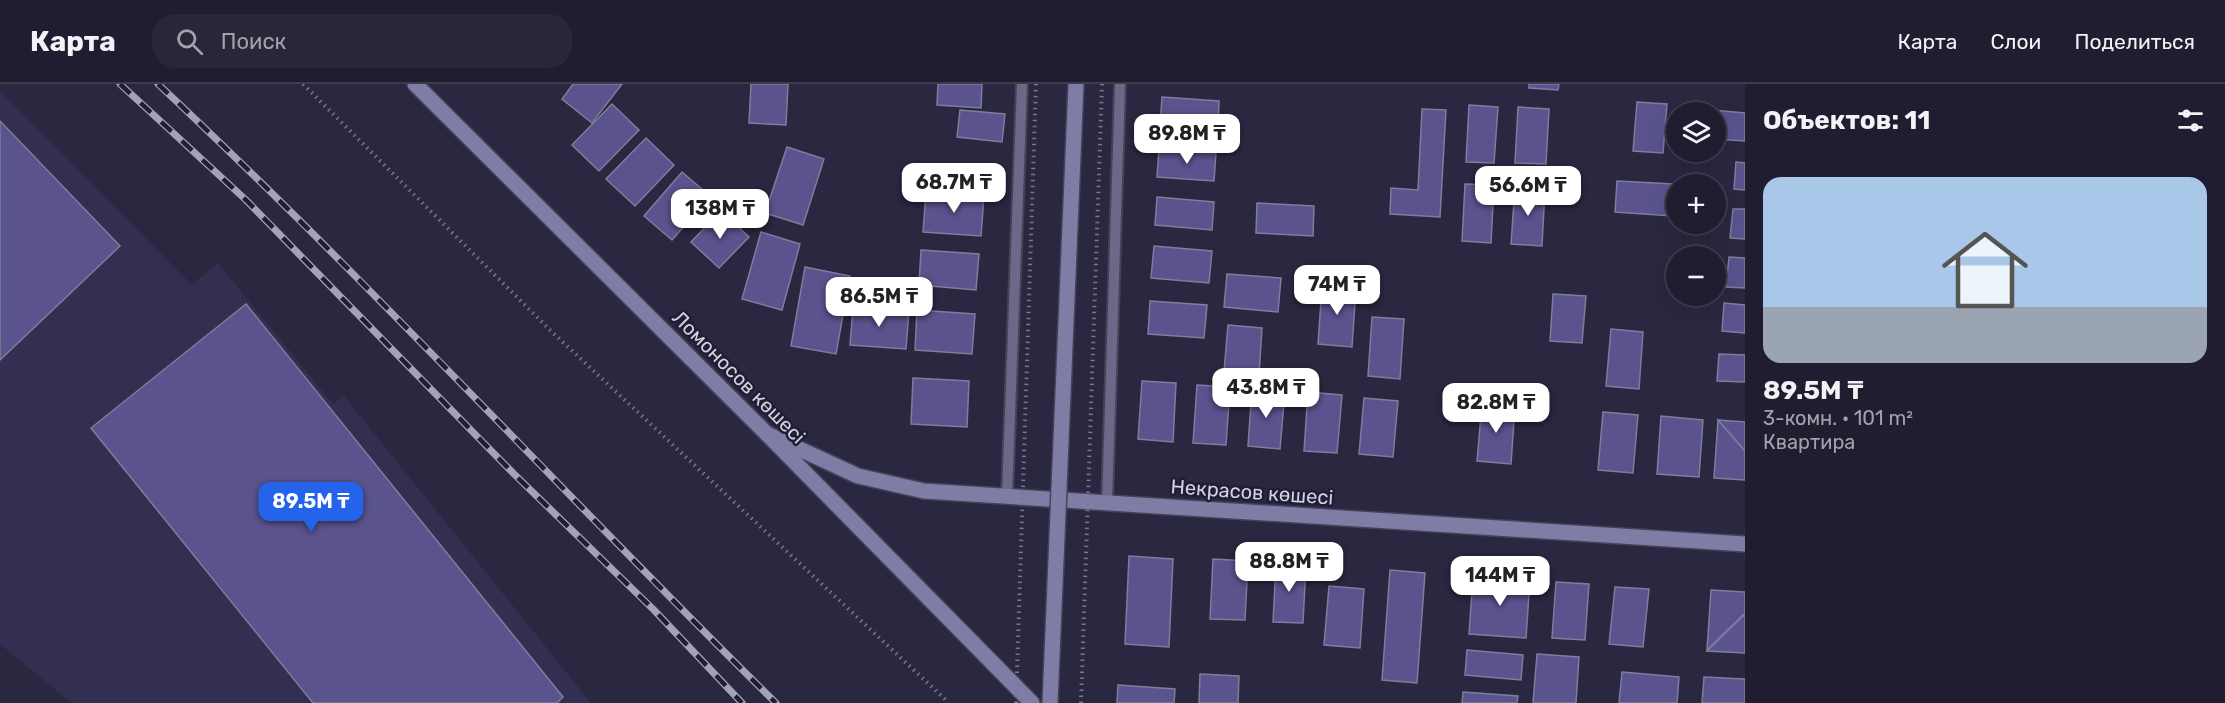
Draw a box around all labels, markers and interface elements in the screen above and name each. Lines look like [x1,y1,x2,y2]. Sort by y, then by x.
search box [152,14,572,68]
text: Карта [30,25,116,58]
icon: search [173,25,206,58]
text: Поиск [221,28,286,55]
text: Карта [1897,29,1957,54]
text: Слои [1990,29,2041,54]
text: Поделиться [2074,29,2195,54]
map controls [1666,102,1726,306]
button: layers [1666,102,1726,162]
icon: filters [2174,104,2207,137]
text: Объектов: 11 [1763,105,1930,136]
pin: 89.8M ₸ [1132,114,1242,165]
text: 89.8M ₸ [1148,121,1226,145]
pin: 68.7M ₸ [899,163,1009,214]
pin: 56.6M ₸ [1473,166,1583,217]
text: 68.7M ₸ [916,170,992,194]
text: 56.6M ₸ [1489,173,1567,197]
button: + [1666,174,1726,234]
pin: 138M ₸ [671,189,769,240]
text: 138M ₸ [685,196,755,220]
icon: home [1931,216,2039,324]
button: − [1666,246,1726,306]
pin: 74M ₸ [1295,265,1379,316]
text: 74M ₸ [1308,272,1366,296]
pin: 86.5M ₸ [824,277,934,328]
text: 86.5M ₸ [840,284,918,308]
street label: Ломоносов көшесі [668,306,810,448]
pin: 43.8M ₸ [1211,368,1321,419]
text: 43.8M ₸ [1226,375,1306,399]
text: 89.5M ₸ [1763,375,1864,406]
pin: 82.8M ₸ [1441,383,1551,434]
text: 82.8M ₸ [1456,390,1536,414]
text: 3-комн. · 101 m² [1763,406,1913,430]
text: Квартира [1763,430,1855,454]
street label: Некрасов көшесі [1170,474,1334,510]
pin: 89.5M ₸ [256,482,366,533]
text: 89.5M ₸ [272,489,350,513]
pin: 88.8M ₸ [1234,542,1344,593]
text: 88.8M ₸ [1249,549,1329,573]
pin: 144M ₸ [1451,556,1549,607]
text: 144M ₸ [1465,563,1535,587]

